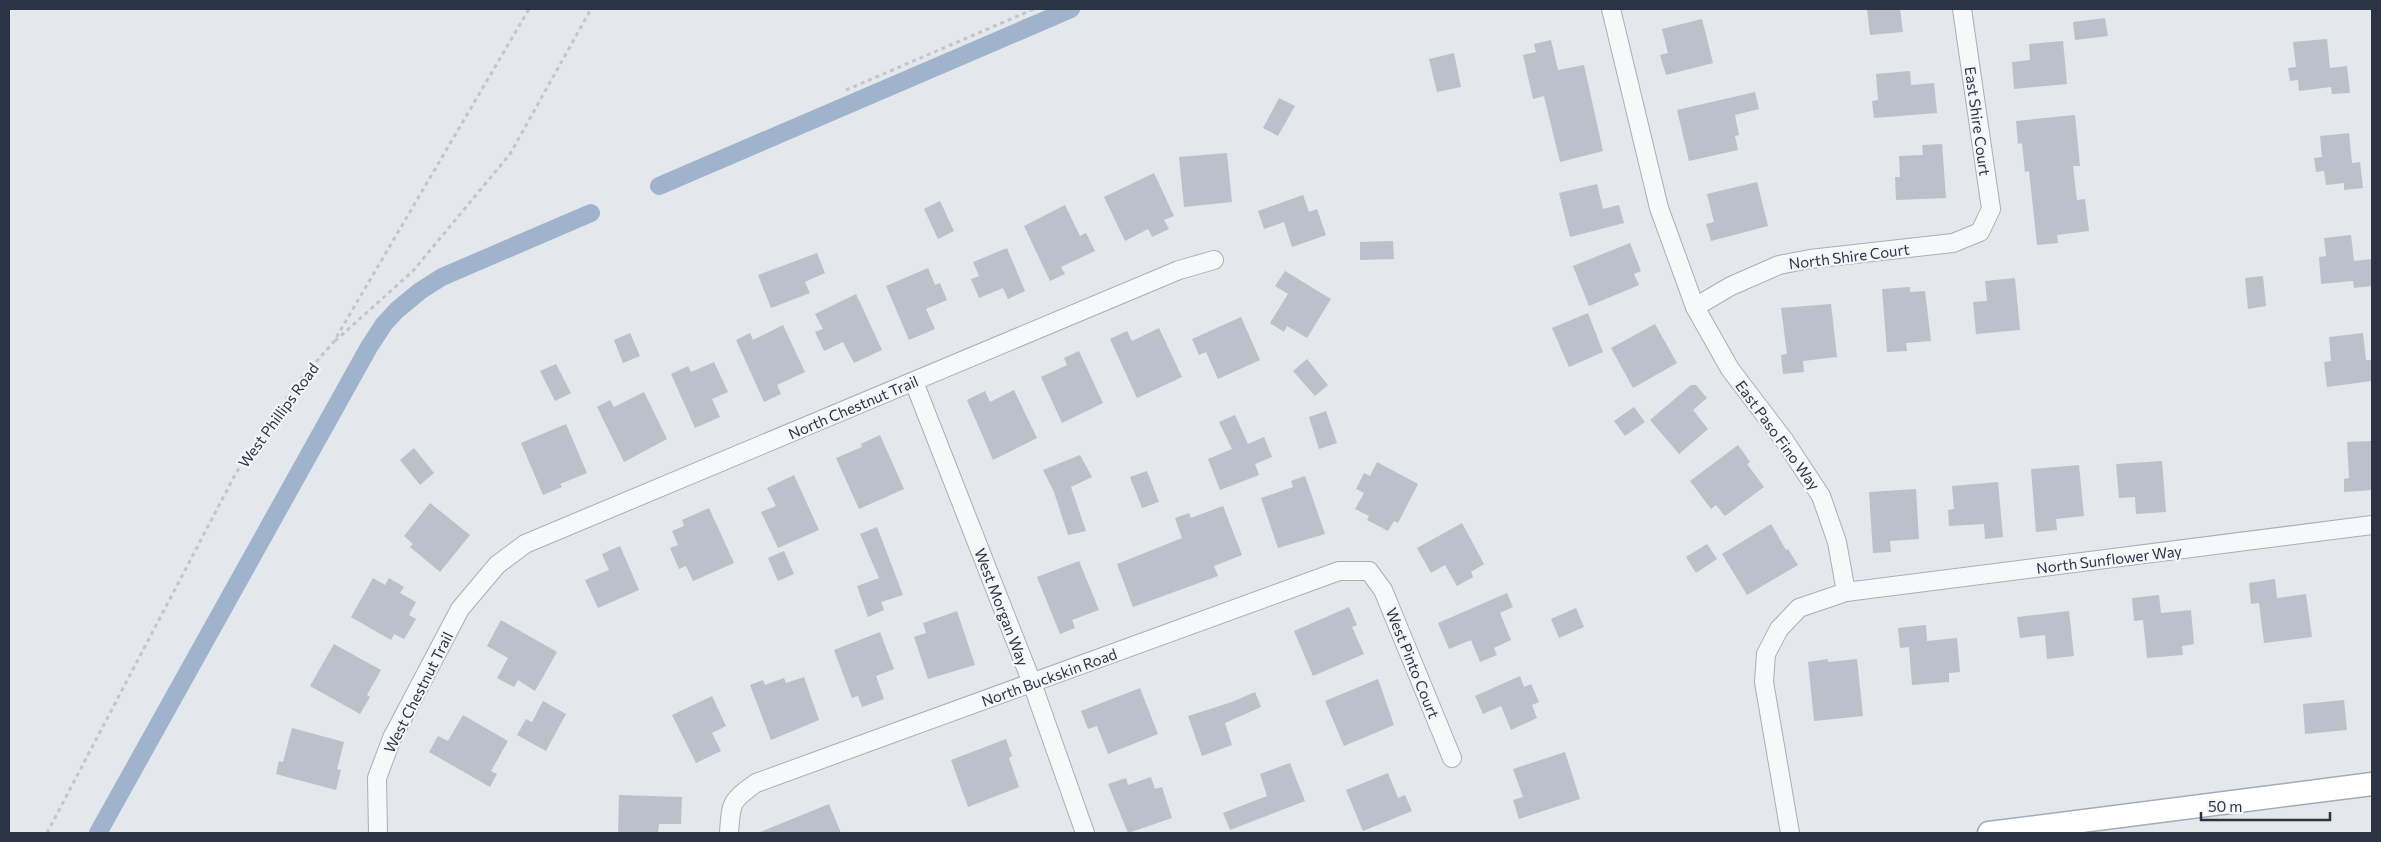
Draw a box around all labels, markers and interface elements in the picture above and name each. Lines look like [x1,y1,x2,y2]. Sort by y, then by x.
street label: East Shire Court [1961,65,1995,177]
street label: North Shire Court [1788,240,1910,272]
street label: West Phillips Road [234,359,322,471]
street label: North Chestnut Trail [785,371,921,443]
street label: East Paso Fino Way [1732,377,1824,494]
street label: North Sunflower Way [2035,541,2183,577]
street label: West Morgan Way [971,546,1033,669]
street label: West Pinto Court [1383,605,1443,721]
street label: West Chestnut Trail [380,628,456,756]
street label: North Buckskin Road [979,644,1119,710]
scale bar [2201,790,2330,822]
text: 50 m [2208,797,2242,815]

